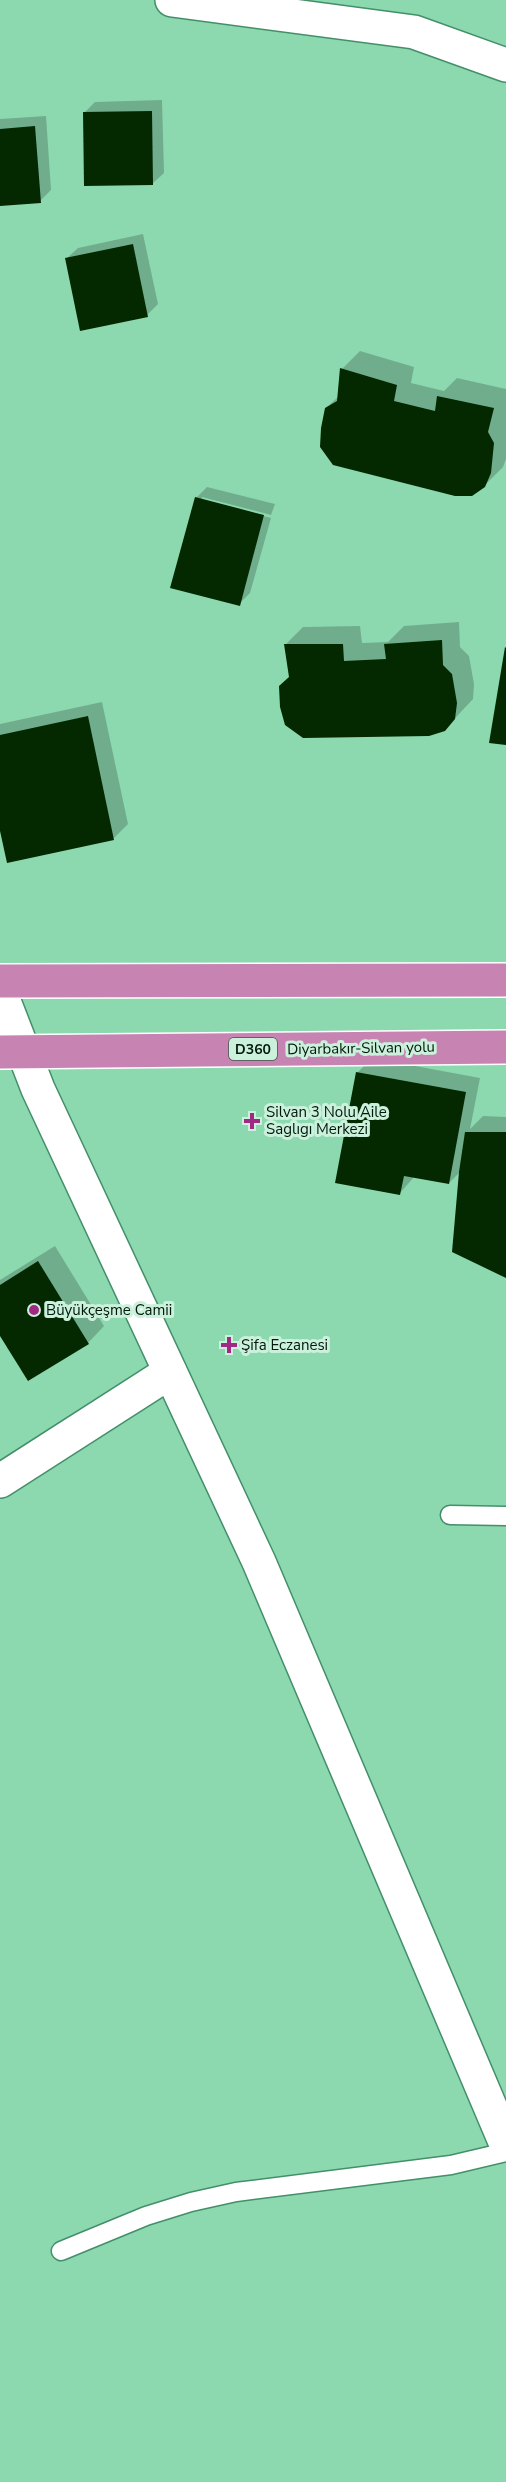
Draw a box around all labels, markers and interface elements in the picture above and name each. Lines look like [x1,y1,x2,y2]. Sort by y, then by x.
street label: Diyarbakır-Silvan yolu [287,1037,435,1059]
road number: D360 [229,1038,277,1060]
place label: Silvan 3 Nolu Aile Saglıgı Merkezi [266,1102,387,1139]
marker: Silvan 3 Nolu Aile Saglıgı Merkezi [243,1112,261,1130]
place label: Büyükçeşme Camii [46,1300,172,1320]
marker: Büyükçeşme Camii [27,1303,41,1317]
place label: Şifa Eczanesi [241,1335,328,1355]
marker: Şifa Eczanesi [222,1338,236,1352]

